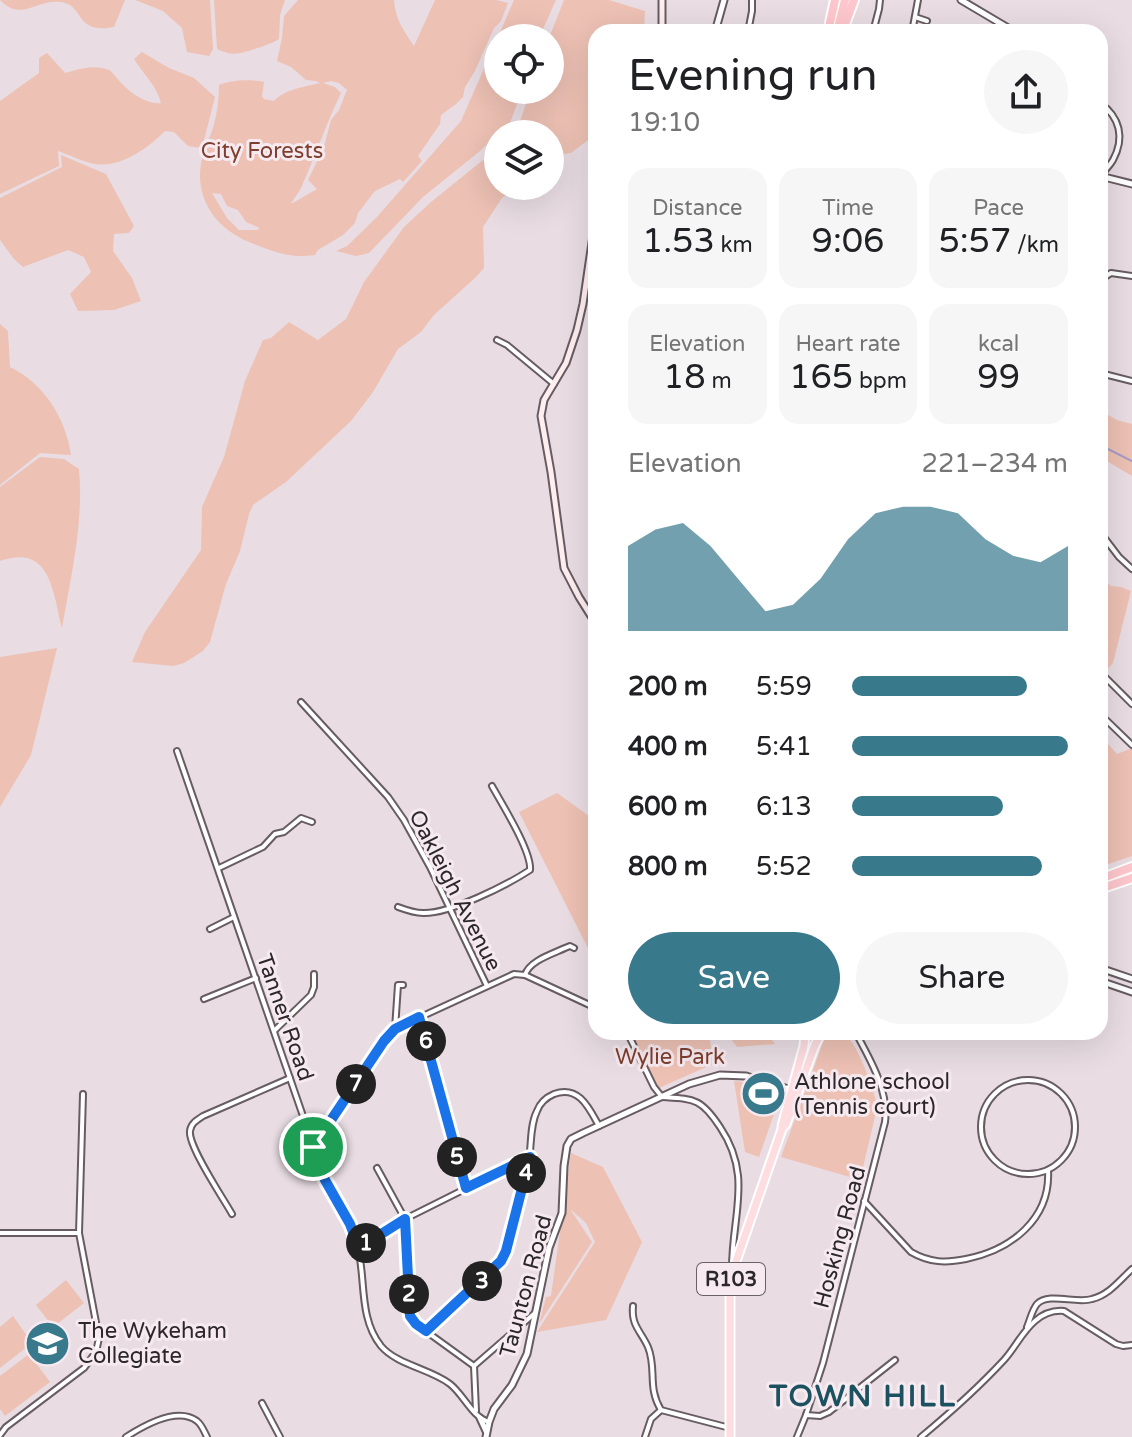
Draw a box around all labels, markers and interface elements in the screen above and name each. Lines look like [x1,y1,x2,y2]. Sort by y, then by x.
map controls [484,24,564,200]
button: locate [484,24,564,104]
text: Evening run [628,50,877,103]
button: share [984,50,1068,134]
text: 19:10 [628,107,700,138]
button: layers [484,120,564,200]
park label: City Forests [201,138,323,164]
text: Distance [652,195,743,221]
text: Time [822,195,874,221]
text: Pace [973,195,1024,221]
text: 1.53 [642,221,715,262]
text: 9:06 [812,221,884,262]
text: 5:57 [938,221,1011,262]
text: km [715,232,753,258]
text: /km [1011,232,1059,258]
text: Elevation [649,331,745,357]
text: Heart rate [796,331,900,357]
text: kcal [978,331,1019,357]
text: 18 [663,357,706,398]
text: 165 [789,357,853,398]
text: 99 [977,357,1020,398]
text: m [706,368,732,394]
text: bpm [853,368,907,394]
text: Elevation [628,448,742,479]
text: 221–234 m [922,448,1068,479]
text: 200 m [628,671,708,702]
text: 5:59 [756,671,812,702]
text: 400 m [628,731,708,762]
text: 5:41 [756,731,812,762]
text: 600 m [628,791,708,822]
text: 6:13 [756,791,812,822]
street label: Oakleigh Avenue [403,806,507,975]
text: 800 m [628,851,708,882]
text: 5:52 [756,851,812,882]
button: Save [628,932,840,1024]
button: Share [856,932,1068,1024]
street label: Tanner Road [251,950,319,1084]
pin: 6 [406,1021,446,1061]
text: 6 [419,1028,433,1054]
park label: Wylie Park [615,1044,725,1070]
pin: 7 [336,1064,376,1104]
place label: Athlone school (Tennis court) [794,1069,950,1120]
sports icon: Athlone school (Tennis court) [739,1070,787,1118]
text: 7 [349,1071,363,1097]
pin [279,1113,347,1181]
icon: arrive [291,1125,335,1169]
pin: 5 [437,1137,477,1177]
text: 5 [450,1144,464,1170]
pin: 4 [506,1153,546,1193]
text: 4 [519,1160,533,1186]
street label: Hosking Road [809,1163,871,1311]
street label: Taunton Road [494,1212,557,1360]
pin: 1 [346,1223,386,1263]
text: 1 [359,1230,373,1256]
pin: 3 [462,1261,502,1301]
road number: R103 [697,1263,765,1295]
text: 3 [475,1268,489,1294]
pin: 2 [389,1274,429,1314]
text: 2 [402,1281,416,1307]
place label: The Wykeham Collegiate [78,1318,227,1369]
school or university icon: The Wykeham Collegiate [23,1319,71,1367]
district label: TOWN HILL [768,1378,957,1415]

